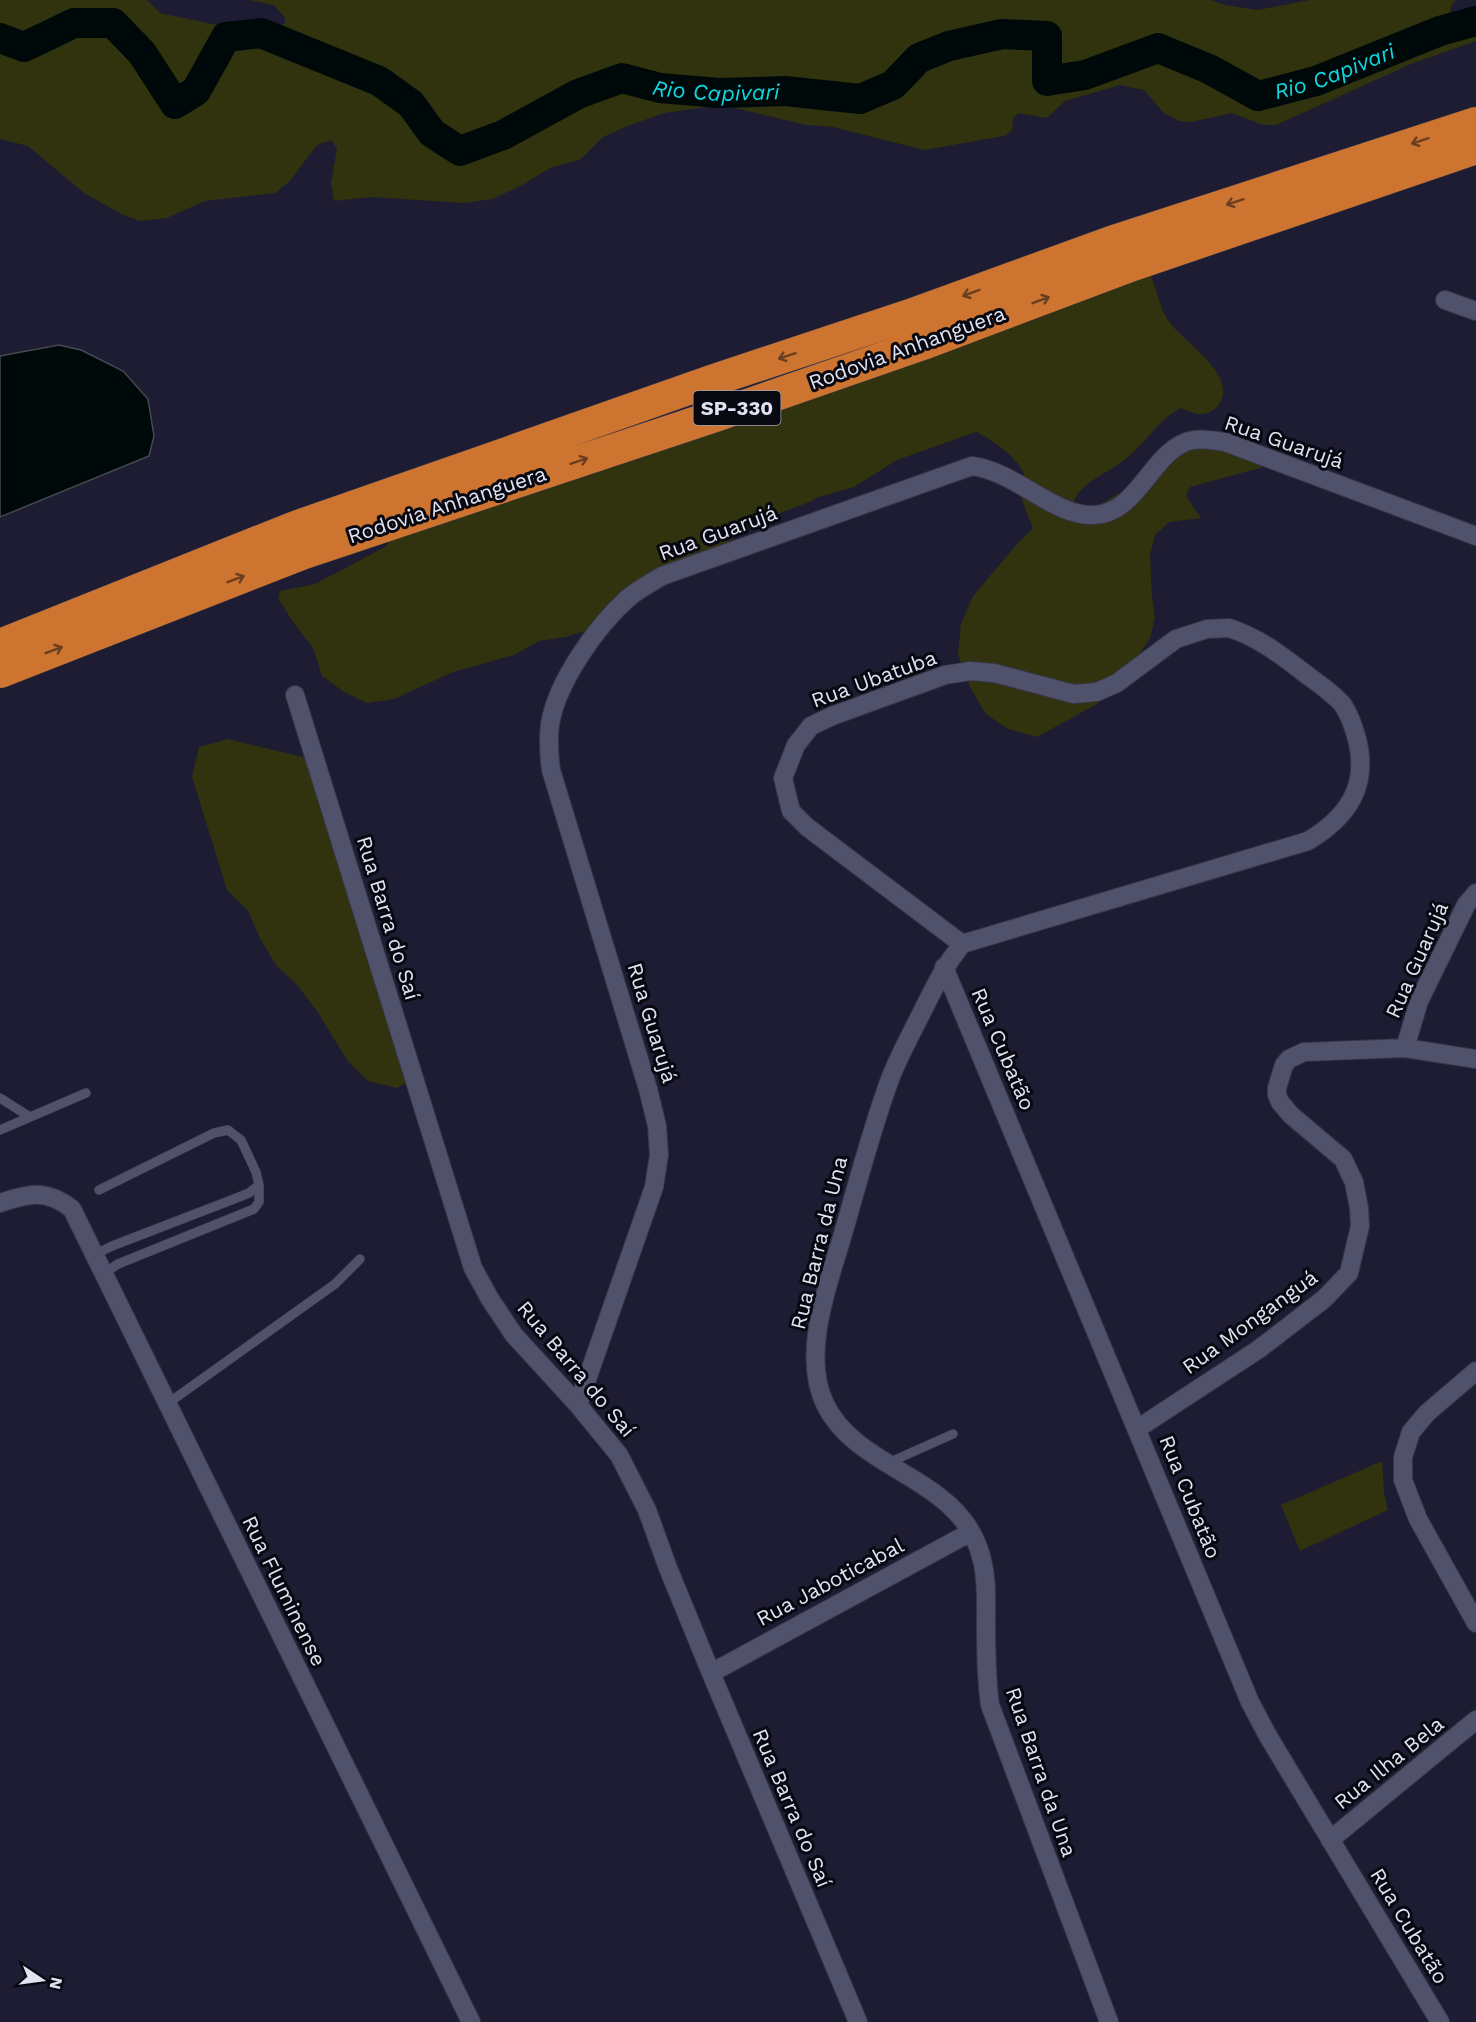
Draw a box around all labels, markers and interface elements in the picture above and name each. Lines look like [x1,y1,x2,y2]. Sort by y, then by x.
water label: Rio Capivari [1271,38,1400,104]
water label: Rio Capivari [650,75,781,106]
one-way arrow [1411,137,1430,148]
one-way arrow [1226,197,1245,208]
one-way arrow [962,288,981,299]
one-way arrow [1031,293,1050,304]
street label: Rodovia Anhanguera [805,300,1009,395]
one-way arrow [778,351,797,362]
road number: SP-330 [694,391,780,425]
street label: Rua Guarujá [1221,409,1347,474]
one-way arrow [569,455,588,466]
street label: Rodovia Anhanguera [344,461,549,548]
street label: Rua Guarujá [655,499,781,566]
one-way arrow [226,573,245,584]
one-way arrow [45,644,63,655]
street label: Rua Ubatuba [808,644,940,713]
street label: Rua Barra do Saí [352,833,425,1003]
street label: Rua Guarujá [1380,898,1453,1022]
street label: Rua Guarujá [622,960,683,1086]
street label: Rua Cubatão [966,984,1040,1114]
street label: Rua Barra da Una [785,1154,852,1332]
street label: Rua Monganguá [1177,1264,1322,1379]
street label: Rua Barra do Saí [512,1296,641,1442]
street label: Rua Cubatão [1154,1432,1227,1562]
street label: Rua Fluminense [237,1511,332,1670]
street label: Rua Jaboticabal [752,1532,908,1631]
street label: Rua Barra da Una [1001,1684,1082,1860]
street label: Rua Ilha Bela [1329,1711,1449,1814]
street label: Rua Barra do Saí [748,1725,837,1891]
street label: Rua Cubatão [1365,1863,1454,1988]
north arrow [12,1950,72,2010]
text: N [46,1975,67,1991]

